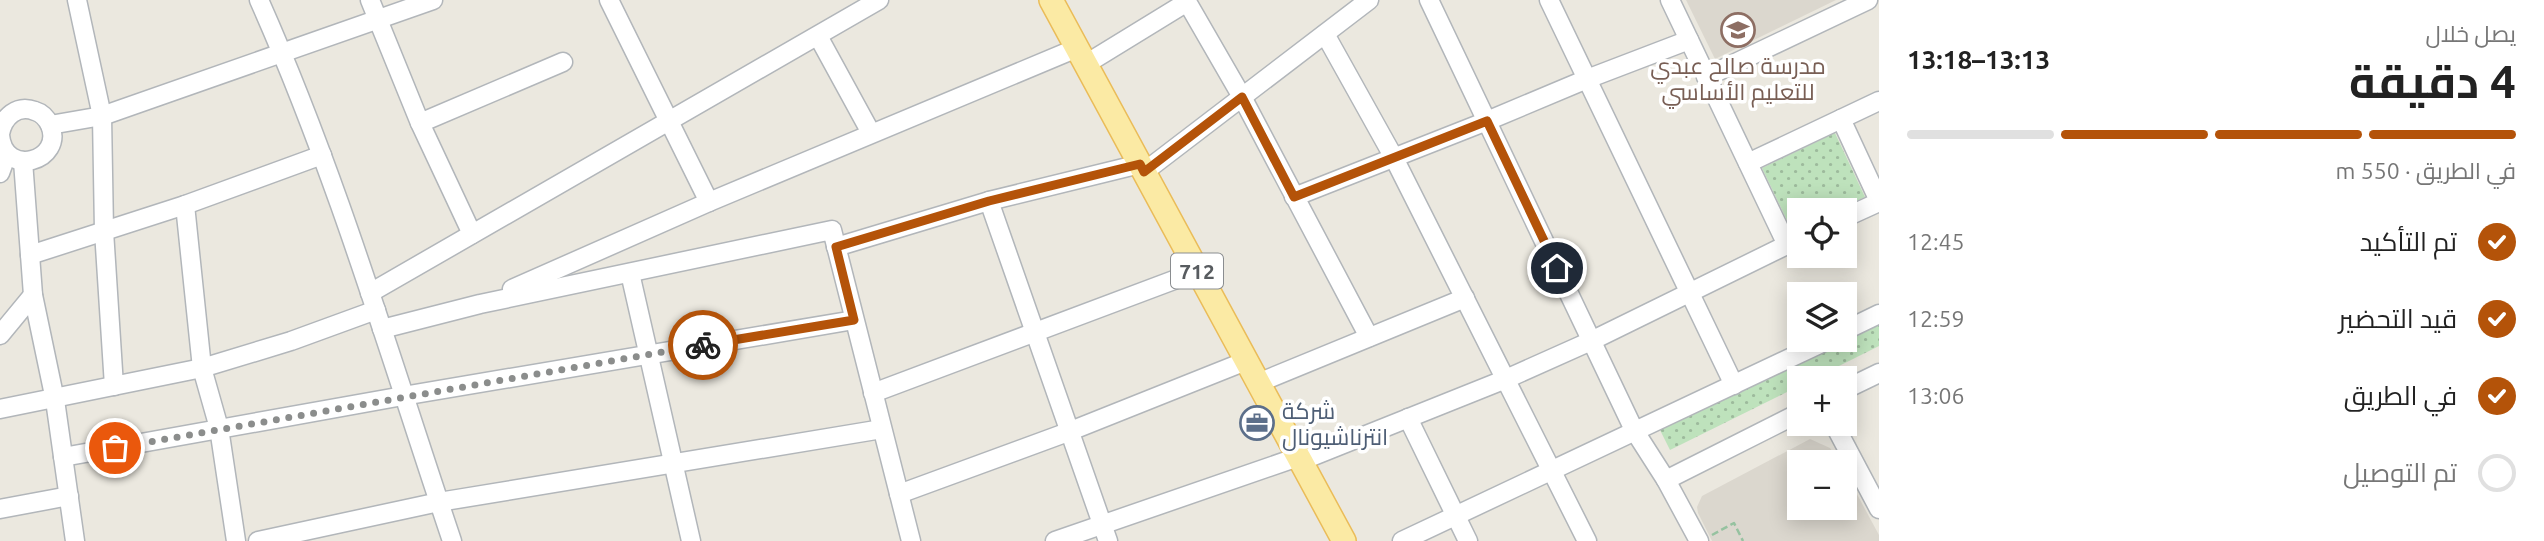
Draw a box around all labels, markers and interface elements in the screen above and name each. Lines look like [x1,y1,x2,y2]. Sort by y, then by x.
school or university icon: مدرسة صالح عبدي للتعليم الأساسي [1719,11,1757,49]
text: يصل خلال [2425,21,2516,46]
text: 13:13–13:18 [1907,45,2050,74]
place label: مدرسة صالح عبدي للتعليم الأساسي [1650,53,1826,109]
text: 4 دقيقة [2349,55,2516,107]
text: في الطريق · 550 m [2336,158,2516,183]
map controls [1787,198,1857,520]
button: locate [1787,198,1857,268]
icon: check [2478,223,2516,261]
text: تم التأكيد [2360,227,2457,256]
text: 12:45 [1907,229,1965,254]
pin [1527,238,1587,298]
icon: home [1538,249,1576,287]
road number: 712 [1171,254,1223,288]
button: layers [1787,282,1857,352]
icon: check [2478,300,2516,338]
text: قيد التحضير [2339,304,2457,333]
text: 12:59 [1907,306,1965,331]
courier [668,310,738,380]
icon: bike [684,326,722,364]
button: + [1787,366,1857,436]
icon: check [2478,377,2516,415]
text: في الطريق [2344,381,2457,410]
text: 13:06 [1907,383,1965,408]
place label: شركة انترناشيونال [1282,398,1388,451]
office icon: شركة انترناشيونال [1238,404,1276,442]
pin [85,418,145,478]
icon: bag [96,429,134,467]
button: − [1787,450,1857,520]
text: تم التوصيل [2343,458,2457,487]

